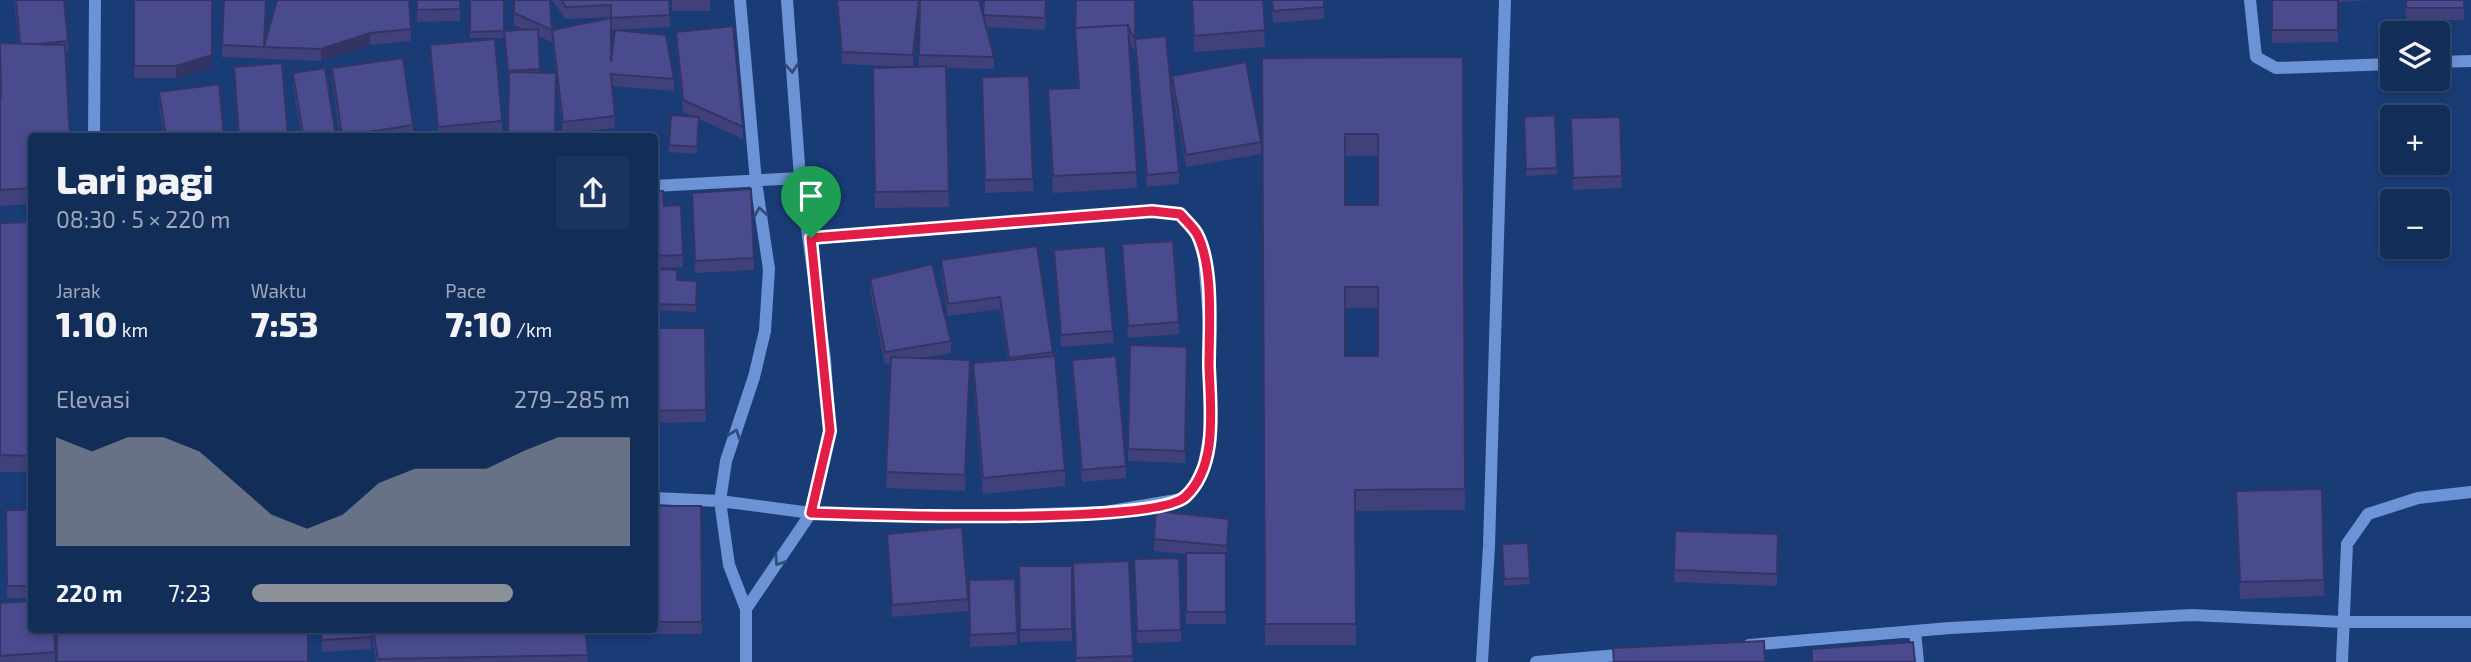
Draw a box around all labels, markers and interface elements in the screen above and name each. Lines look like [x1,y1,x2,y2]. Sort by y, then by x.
map controls [2380,21,2450,259]
button: layers [2380,21,2450,91]
one-way arrow [785,63,800,74]
button: + [2380,105,2450,175]
text: Lari pagi [56,156,214,202]
button: share [556,156,630,230]
pin [781,166,841,238]
icon: arrive [792,177,830,215]
button: − [2380,189,2450,259]
text: 08:30 · 5 × 220 m [56,205,230,233]
one-way arrow [753,206,768,218]
text: Jarak [56,279,101,302]
text: Waktu [251,279,307,302]
text: Pace [445,279,486,302]
text: 1.10 [56,302,117,344]
text: 7:53 [251,302,319,344]
text: 7:10 [445,302,512,344]
text: km [117,318,148,341]
text: /km [512,318,552,341]
text: Elevasi [56,385,130,413]
text: 279–285 m [514,385,630,413]
one-way arrow [727,429,741,441]
one-way arrow [774,553,787,566]
text: 220 m [56,579,122,607]
text: 7:23 [168,579,211,607]

